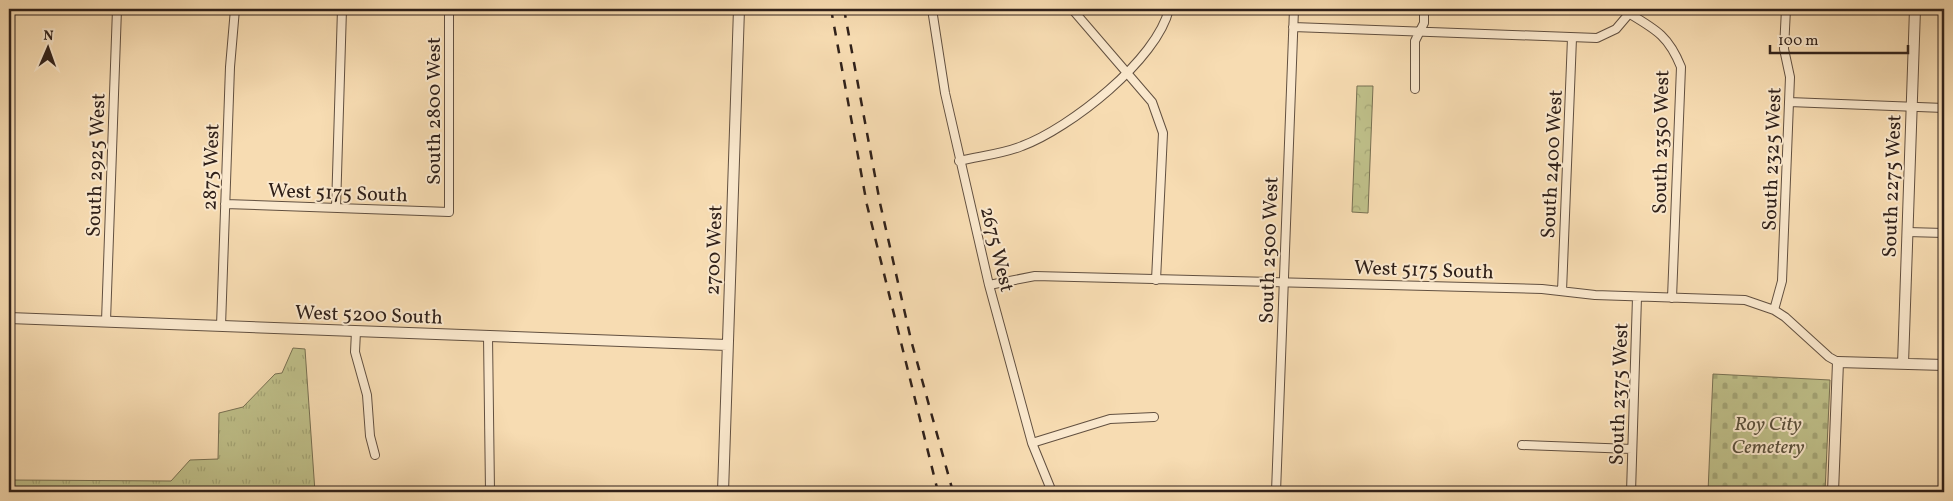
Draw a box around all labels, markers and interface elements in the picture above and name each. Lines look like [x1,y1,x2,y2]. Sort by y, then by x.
north arrow [22,22,72,72]
scale bar [1770,22,1908,54]
text: N [43,27,54,46]
text: 100 m [1778,31,1818,52]
street label: South 2800 West [421,37,449,185]
street label: South 2350 West [1647,70,1677,215]
street label: South 2325 West [1757,87,1789,231]
street label: South 2400 West [1535,89,1571,239]
street label: South 2925 West [80,93,114,238]
street label: South 2275 West [1877,114,1909,258]
street label: 2875 West [196,123,228,211]
street label: South 2500 West [1253,176,1287,324]
street label: West 5175 South [267,178,409,210]
street label: 2700 West [699,204,731,296]
street label: 2675 West [972,204,1020,295]
street label: West 5175 South [1353,255,1495,287]
street label: West 5200 South [294,299,443,333]
street label: South 2375 West [1604,322,1636,466]
park label: Roy City Cemetery [1732,411,1805,462]

